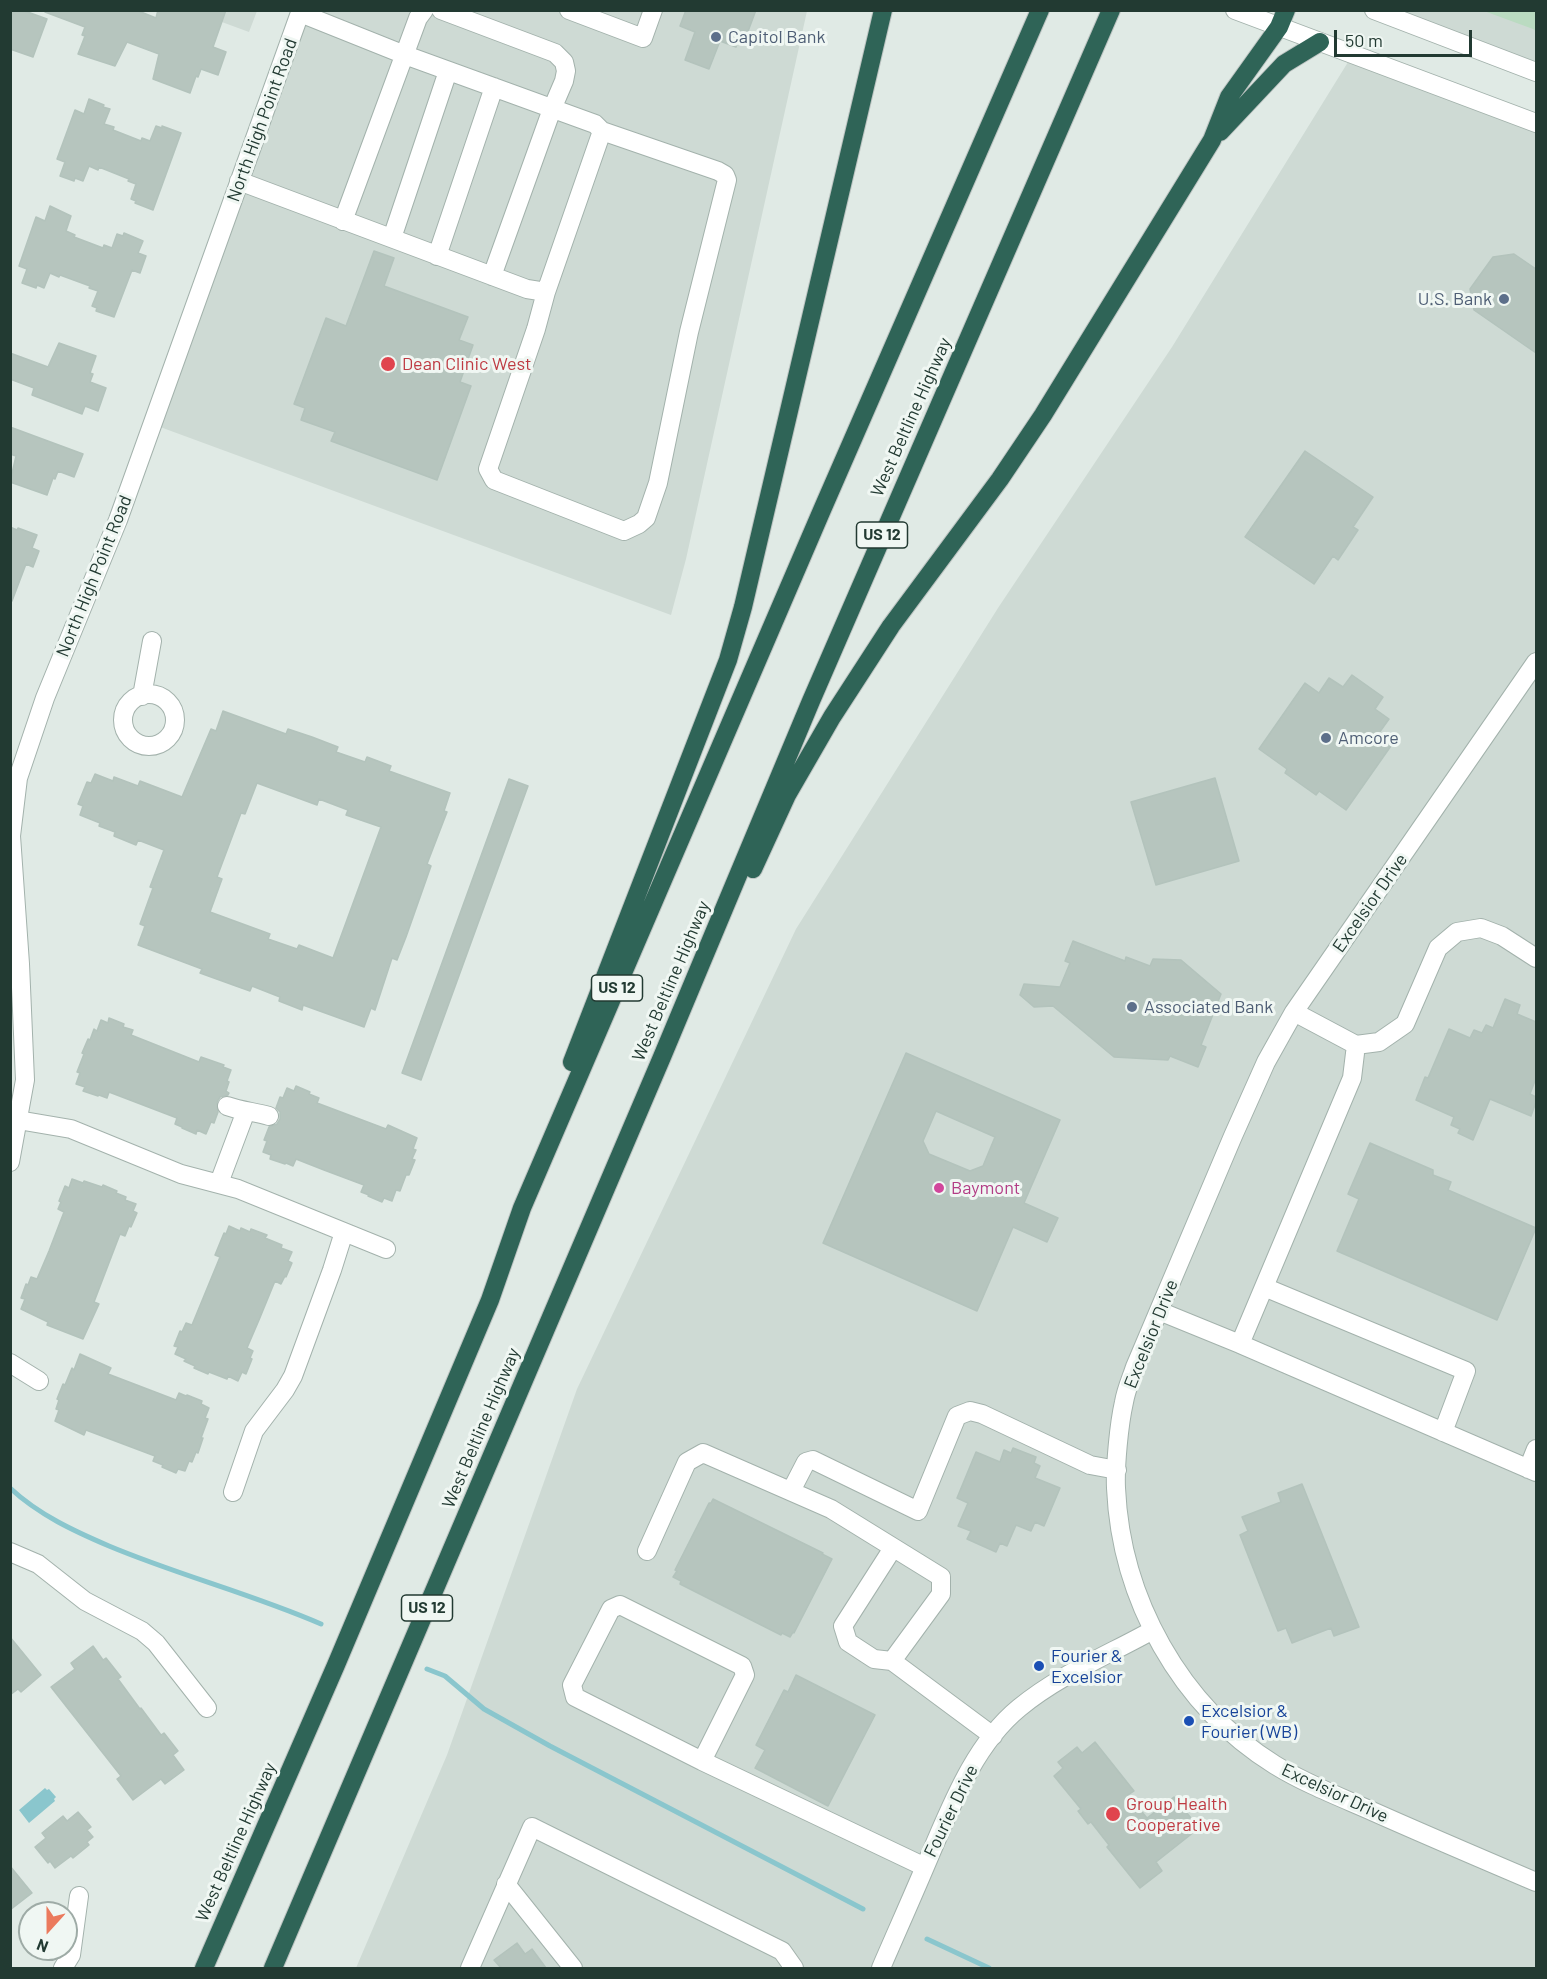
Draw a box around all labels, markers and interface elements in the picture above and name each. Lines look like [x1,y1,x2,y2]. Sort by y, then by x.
scale bar [1337,18,1475,56]
place label: Capitol Bank [728,26,825,48]
text: 50 m [1345,29,1383,51]
marker: Capitol Bank [709,30,723,44]
street label: North High Point Road [222,35,302,205]
place label: U.S. Bank [1418,288,1492,310]
marker: U.S. Bank [1497,292,1511,306]
street label: West Beltline Highway [866,334,956,500]
place label: Dean Clinic West [402,353,532,375]
marker: Dean Clinic West [379,355,397,373]
street label: North High Point Road [52,492,136,660]
road number: US 12 [856,522,908,548]
place label: Amcore [1338,727,1399,749]
marker: Amcore [1319,731,1333,745]
street label: Excelsior Drive [1328,850,1412,956]
street label: West Beltline Highway [627,898,715,1064]
road number: US 12 [592,975,642,1001]
place label: Associated Bank [1144,996,1273,1018]
marker: Associated Bank [1125,1000,1139,1014]
place label: Baymont [951,1177,1020,1199]
marker: Baymont [932,1181,946,1195]
street label: Excelsior Drive [1119,1276,1183,1392]
street label: West Beltline Highway [437,1345,525,1511]
road number: US 12 [402,1595,452,1621]
place label: Fourier & Excelsior [1051,1645,1123,1688]
marker: Fourier & Excelsior [1032,1659,1046,1673]
place label: Excelsior & Fourier (WB) [1201,1700,1297,1742]
marker: Excelsior & Fourier (WB) [1182,1714,1196,1728]
street label: West Beltline Highway [191,1759,281,1925]
street label: Excelsior Drive [1278,1759,1392,1827]
street label: Fourier Drive [919,1761,983,1861]
place label: Group Health Cooperative [1126,1793,1227,1836]
marker: Group Health Cooperative [1104,1805,1122,1823]
north arrow [18,1901,78,1961]
text: N [34,1936,50,1957]

